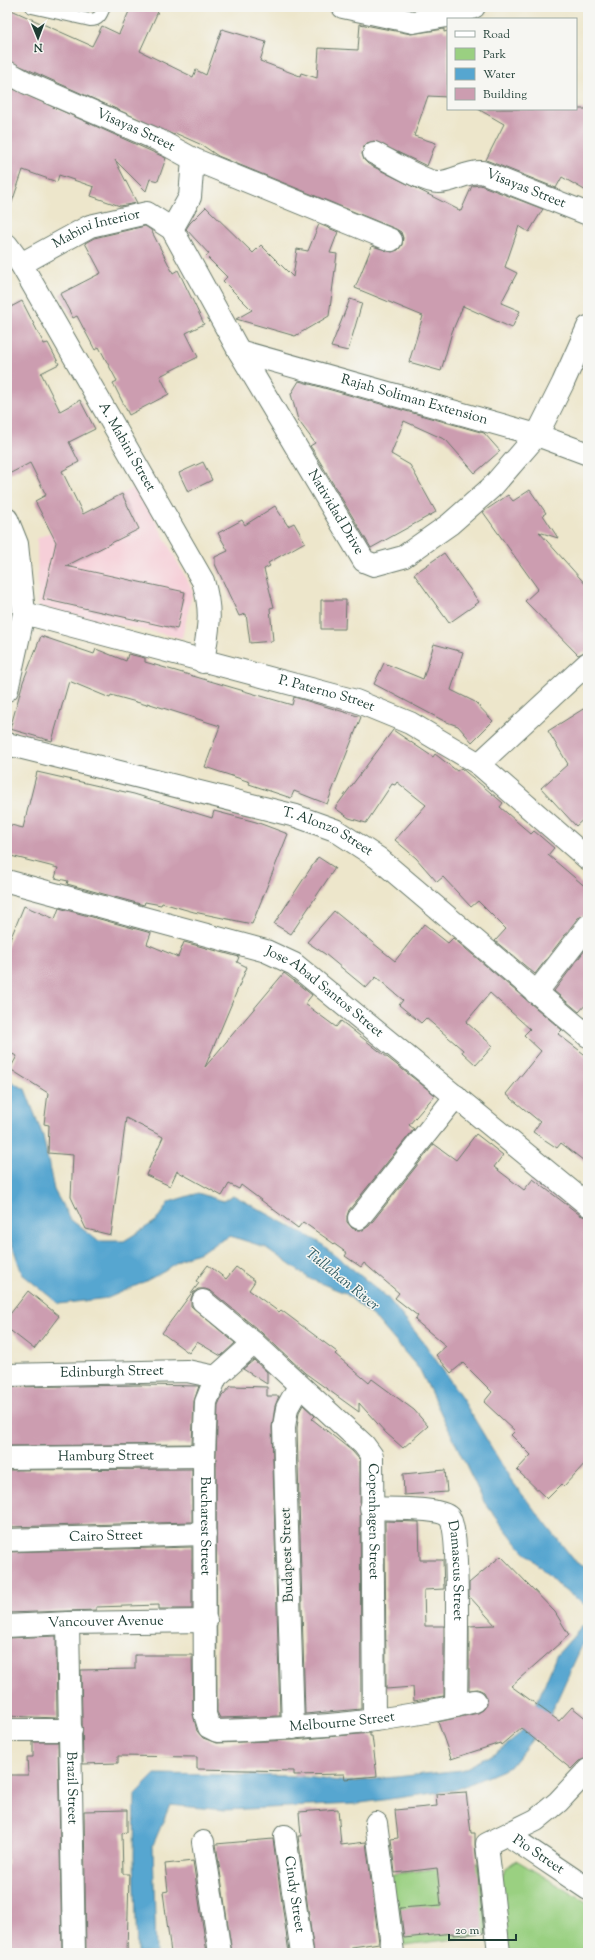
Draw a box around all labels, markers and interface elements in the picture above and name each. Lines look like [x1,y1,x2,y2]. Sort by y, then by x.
north arrow [18,18,58,58]
legend [447,18,577,110]
text: Road [483,26,510,44]
text: N [33,39,44,55]
text: Park [483,46,506,64]
text: Water [483,66,516,84]
text: Building [483,86,527,104]
street label: Visayas Street [93,104,178,157]
street label: Visayas Street [483,164,569,214]
street label: Mabini Interior [49,205,143,254]
street label: Rajah Soliman Extension [338,370,490,431]
street label: A. Mabini Street [93,399,160,496]
street label: Natividad Drive [302,466,368,559]
street label: P. Paterno Street [276,671,378,718]
street label: T. Alonzo Street [280,803,377,862]
street label: Jose Abad Santos Street [261,942,387,1043]
water label: Tullahan River [301,1244,384,1317]
street label: Edinburgh Street [60,1362,164,1384]
street label: Hamburg Street [58,1447,154,1467]
street label: Copenhagen Street [362,1463,383,1580]
street label: Bucharest Street [194,1477,214,1576]
street label: Budapest Street [276,1507,300,1603]
street label: Damascus Street [441,1519,467,1621]
street label: Cairo Street [69,1526,143,1548]
street label: Vancouver Avenue [48,1612,164,1634]
street label: Melbourne Street [289,1707,396,1738]
street label: Brazil Street [60,1751,82,1825]
street label: Pio Street [508,1830,568,1880]
street label: Cindy Street [278,1855,309,1934]
scale bar [449,1916,516,1942]
text: 20 m [455,1922,480,1940]

